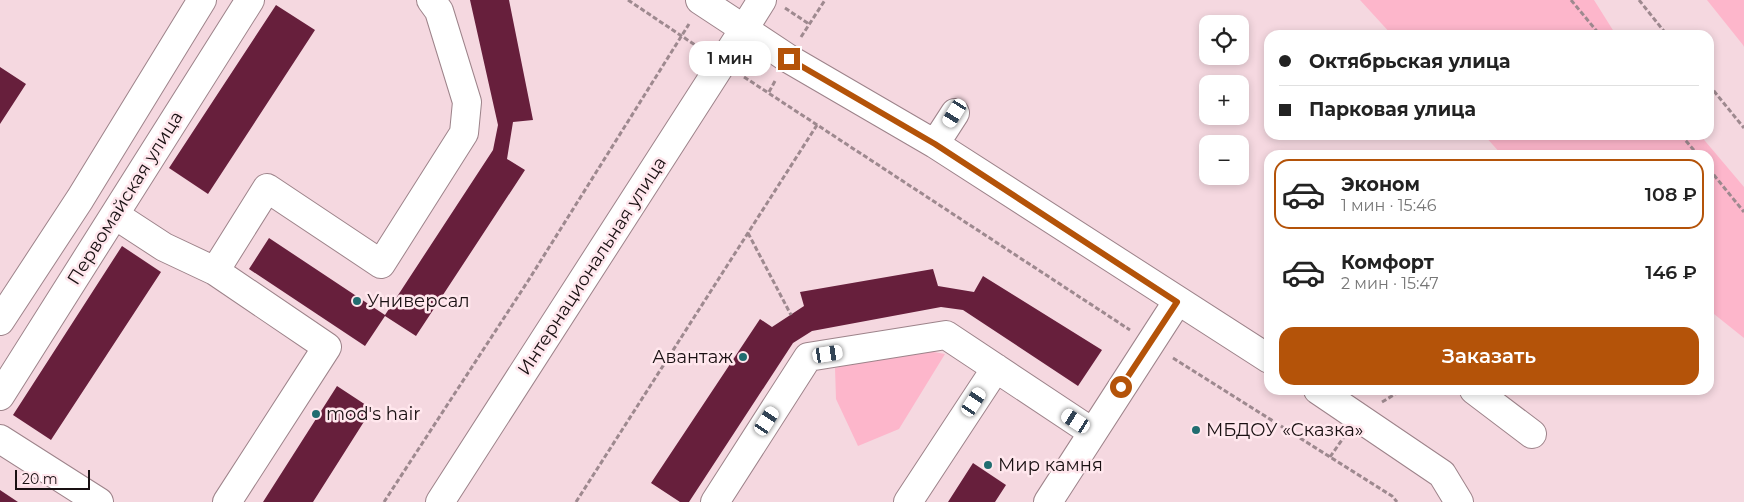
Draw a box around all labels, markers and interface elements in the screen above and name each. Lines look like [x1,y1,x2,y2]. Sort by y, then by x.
map controls [1199,15,1249,185]
button: locate [1199,15,1249,65]
callout: 1 мин [689,42,772,76]
route end [778,48,800,70]
text: 1 мин [707,49,753,68]
text: Октябрьская улица [1309,50,1511,73]
button: + [1199,75,1249,125]
car [940,96,969,130]
text: Парковая улица [1309,98,1476,121]
street label: Первомайская улица [63,107,187,289]
button: − [1199,135,1249,185]
street label: Интернациональная улица [513,153,671,379]
icon: car [1281,172,1326,217]
text: Эконом [1341,173,1420,196]
text: 108 ₽ [1645,183,1697,206]
text: 1 мин · 15:46 [1341,196,1436,215]
icon: car [1281,250,1326,295]
text: Комфорт [1341,251,1434,274]
text: 146 ₽ [1645,261,1697,284]
text: 2 мин · 15:47 [1341,274,1439,293]
place label: Универсал [367,290,470,312]
marker: Универсал [351,295,363,307]
button: Заказать [1279,327,1699,385]
car [812,344,843,364]
place label: Авантаж [652,346,733,368]
marker: Авантаж [737,351,749,363]
route start [1110,376,1132,398]
car [959,385,988,419]
place label: mod's hair [326,403,421,425]
car [752,404,781,438]
car [1059,407,1092,435]
marker: mod's hair [310,408,322,420]
place label: МБДОУ «Сказка» [1206,419,1363,441]
marker: МБДОУ «Сказка» [1190,424,1202,436]
place label: Мир камня [998,454,1103,476]
marker: Мир камня [982,459,994,471]
scale bar [15,467,90,490]
text: 20 m [22,470,58,488]

